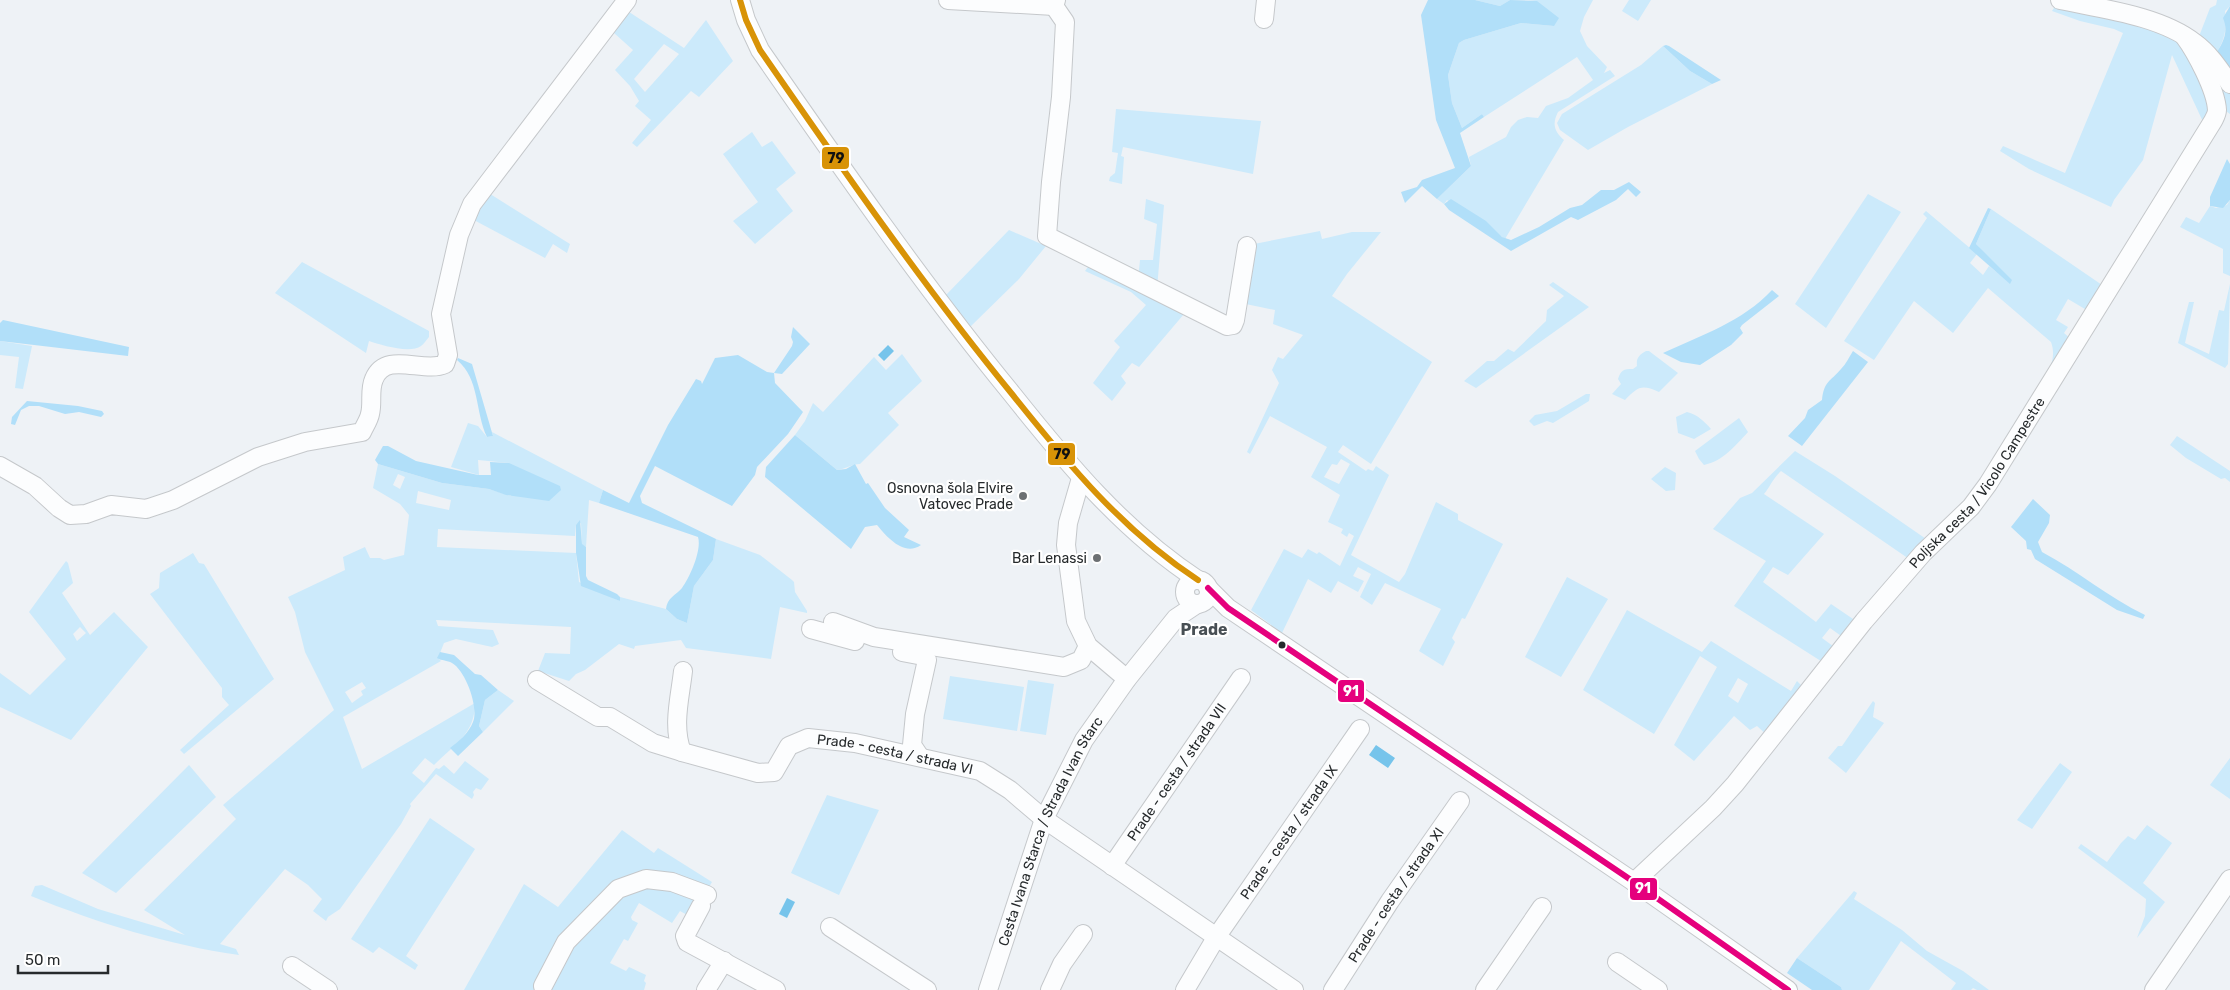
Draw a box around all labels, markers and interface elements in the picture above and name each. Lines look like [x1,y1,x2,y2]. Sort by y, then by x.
line badge: 79 [821,146,850,170]
text: 79 [828,150,845,167]
street label: Poljska cesta / Vicolo Campestre [1906,394,2049,572]
line badge: 79 [1047,442,1076,466]
text: 79 [1054,446,1071,463]
place label: Osnovna šola Elvire Vatovec Prade [887,480,1013,513]
marker: Osnovna šola Elvire Vatovec Prade [1017,490,1029,502]
place label: Bar Lenassi [1012,550,1087,567]
marker: Bar Lenassi [1091,552,1103,564]
district label: Prade [1181,620,1227,639]
unlabelled marker [1277,640,1287,650]
line badge: 91 [1337,679,1365,703]
text: 91 [1343,683,1359,700]
street label: Prade - cesta / strada VII [1124,700,1230,844]
street label: Cesta Ivana Starca / Strada Ivan Starc [995,713,1107,948]
street label: Prade - cesta / strada VI [816,731,975,778]
street label: Prade - cesta / strada IX [1237,762,1341,903]
street label: Prade - cesta / strada XI [1345,824,1448,966]
line badge: 91 [1629,877,1658,901]
text: 91 [1635,880,1651,897]
scale bar [18,942,108,974]
text: 50 m [25,951,60,969]

